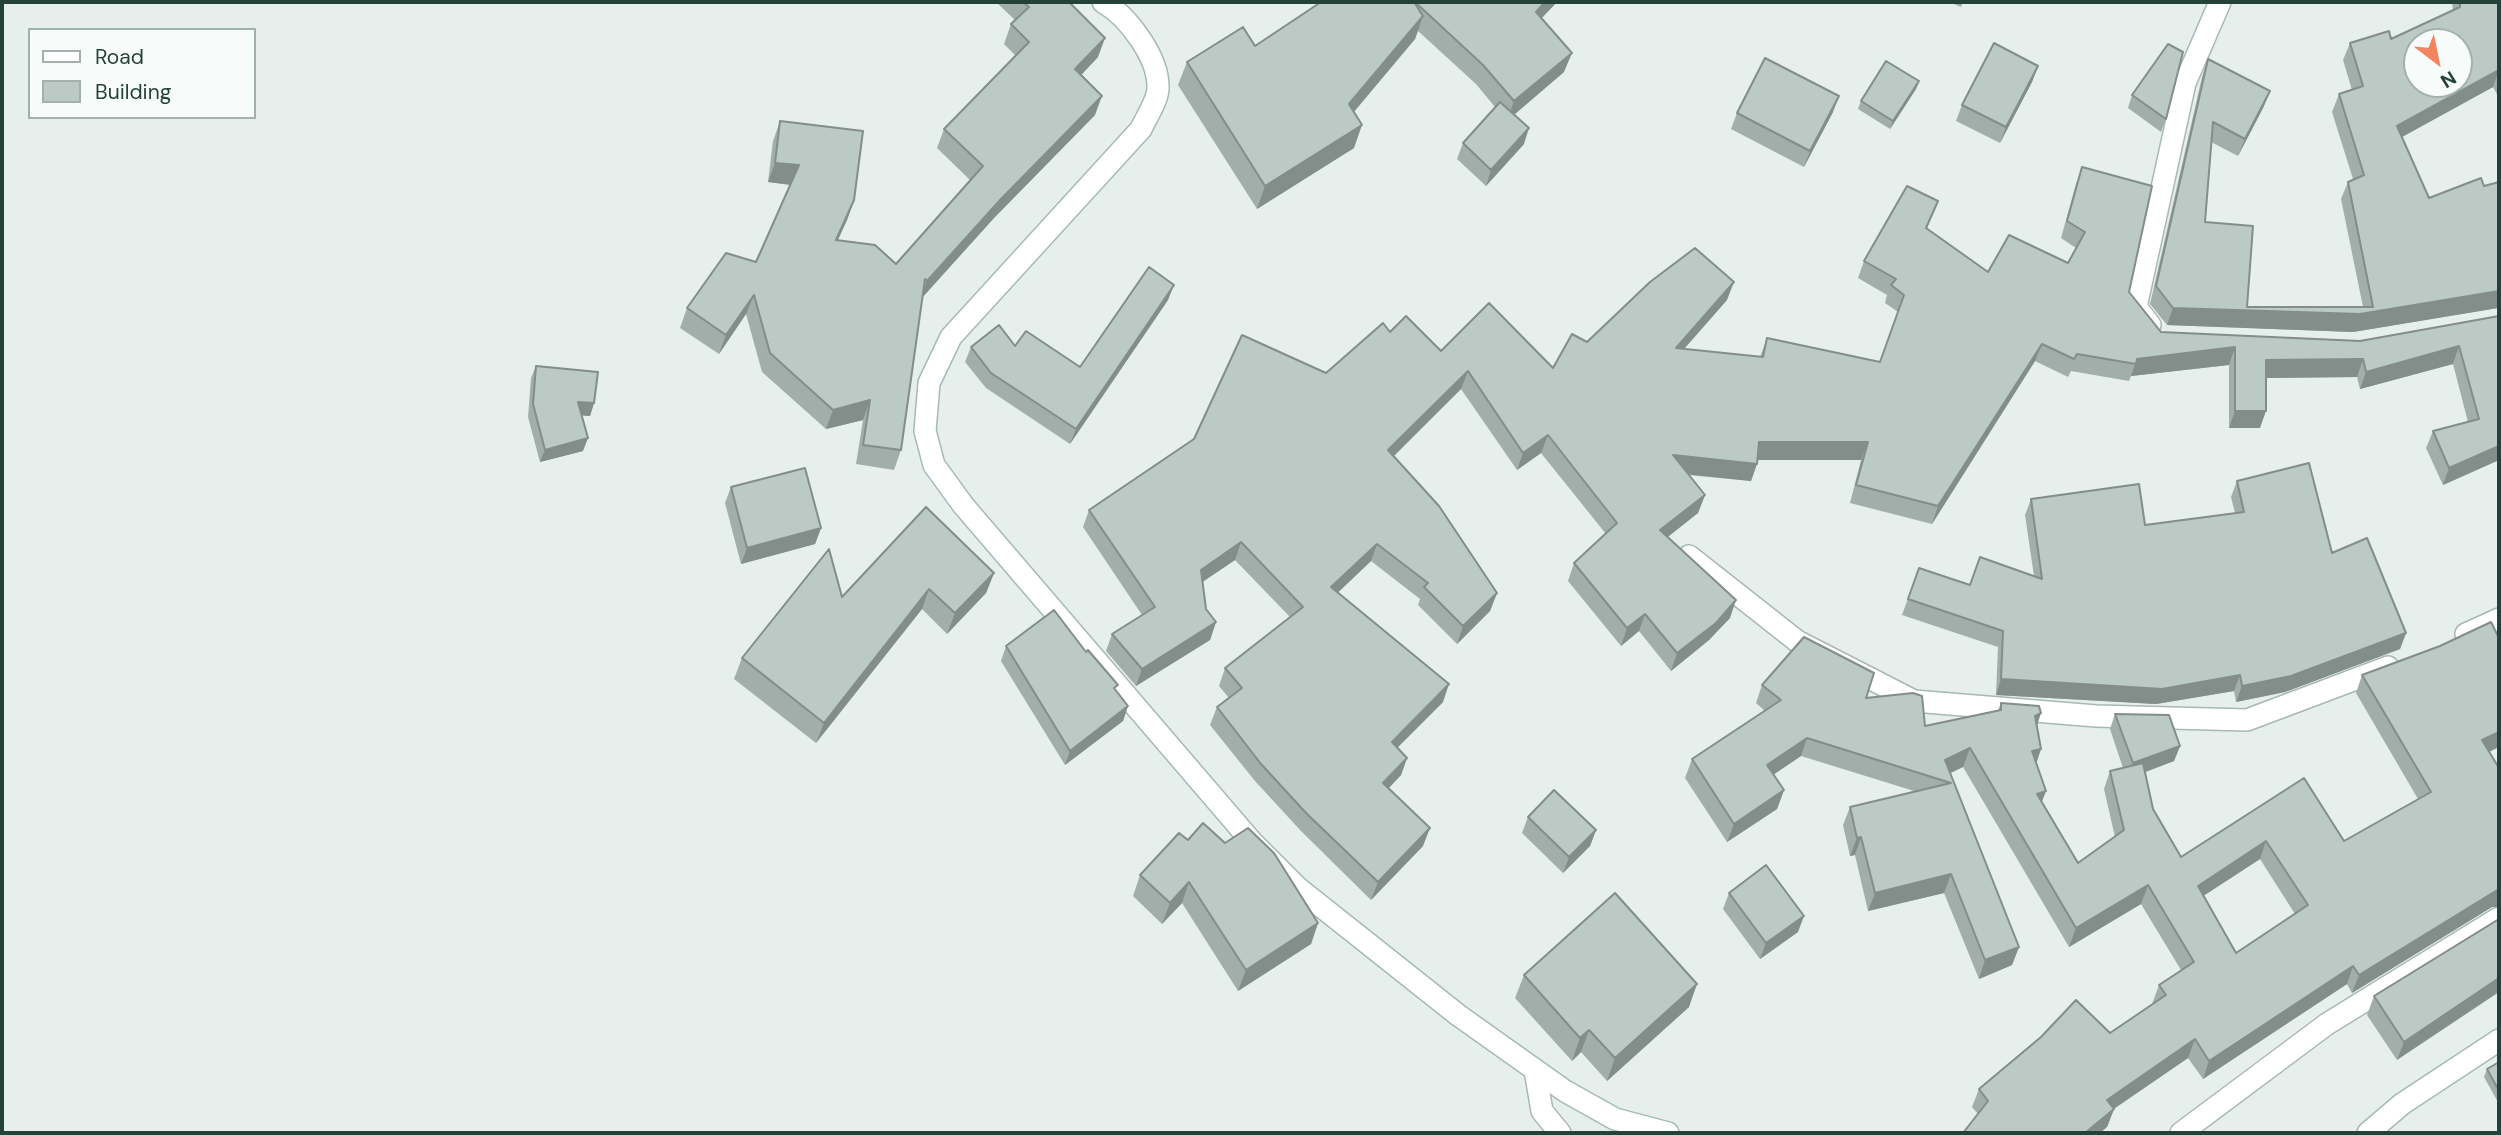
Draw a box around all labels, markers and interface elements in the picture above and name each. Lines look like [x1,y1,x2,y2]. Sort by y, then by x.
legend [28,28,256,119]
north arrow [2403,28,2473,98]
text: Road [95,43,144,71]
text: N [2436,65,2461,94]
text: Building [95,78,171,106]

